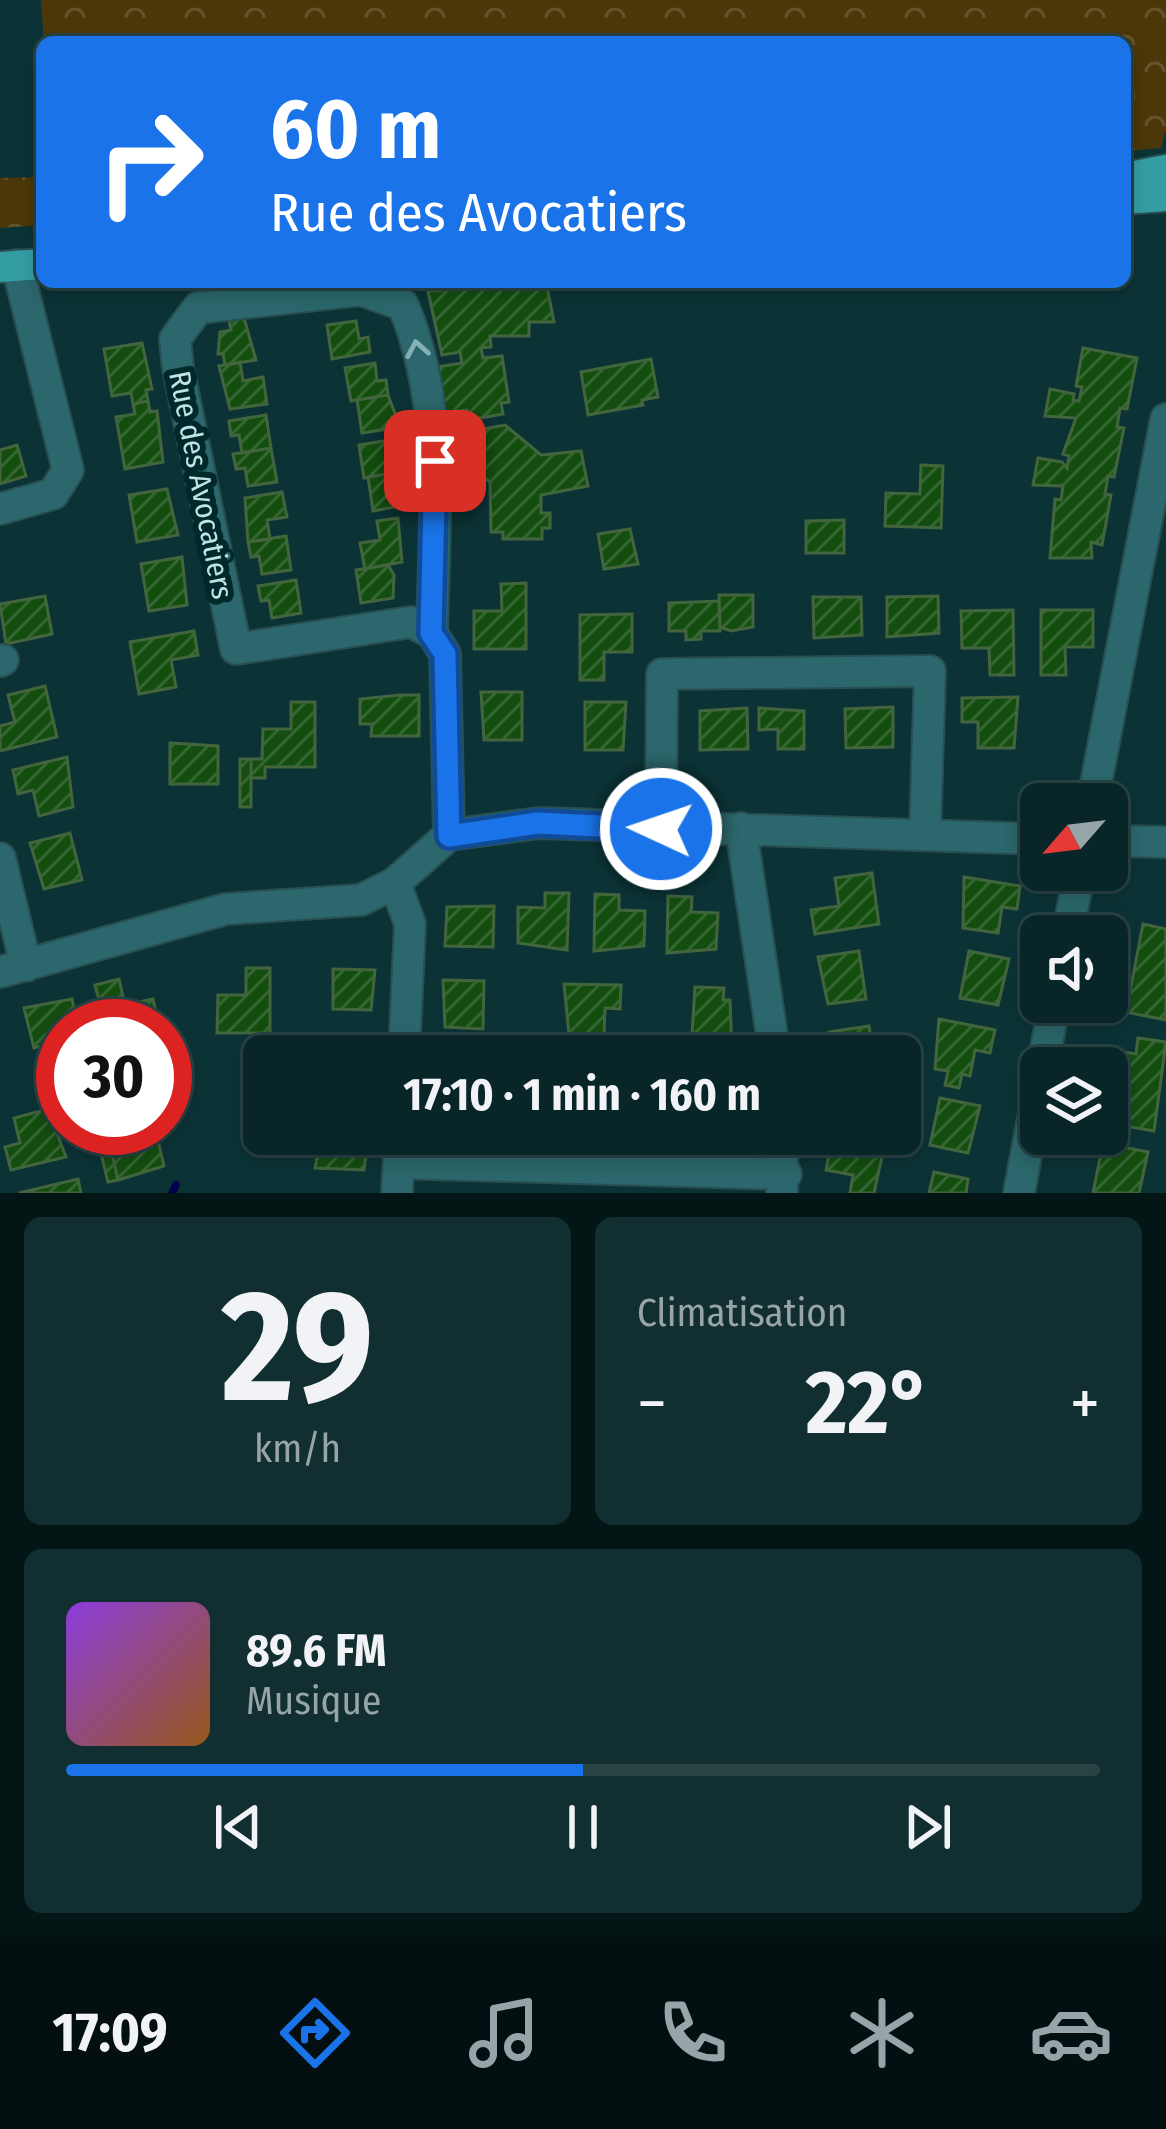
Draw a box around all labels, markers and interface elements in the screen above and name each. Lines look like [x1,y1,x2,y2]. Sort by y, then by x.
text: 60 m [270,79,441,180]
icon: right [72,84,228,240]
text: Rue des Avocatiers [270,181,687,245]
one-way arrow [405,340,430,360]
street label: Rue des Avocatiers [161,368,241,602]
pin [384,410,486,512]
icon: arrive [402,428,468,494]
position arrow [598,766,724,892]
north arrow [1020,783,1128,891]
map controls [1020,783,1128,1155]
button: sound [1020,915,1128,1023]
speed limit sign: 30 [36,999,192,1155]
button: layers [1020,1047,1128,1155]
text: 17:10 · 1 min · 160 m [403,1068,761,1122]
text: 29 [221,1254,374,1441]
text: Climatisation [637,1290,847,1336]
text: 22° [806,1349,931,1457]
text: − [637,1364,667,1443]
text: + [1070,1364,1100,1443]
text: km/h [254,1426,341,1472]
text: 89.6 FM [246,1624,386,1678]
text: Musique [246,1678,381,1724]
icon: previous [205,1794,271,1860]
icon: pause [550,1794,616,1860]
icon: next [895,1794,961,1860]
icon: directions [273,1991,357,2075]
icon: music [462,1991,546,2075]
icon: phone [651,1991,735,2075]
icon: climate [840,1991,924,2075]
icon: car [1029,1991,1113,2075]
text: 17:09 [53,2001,168,2065]

